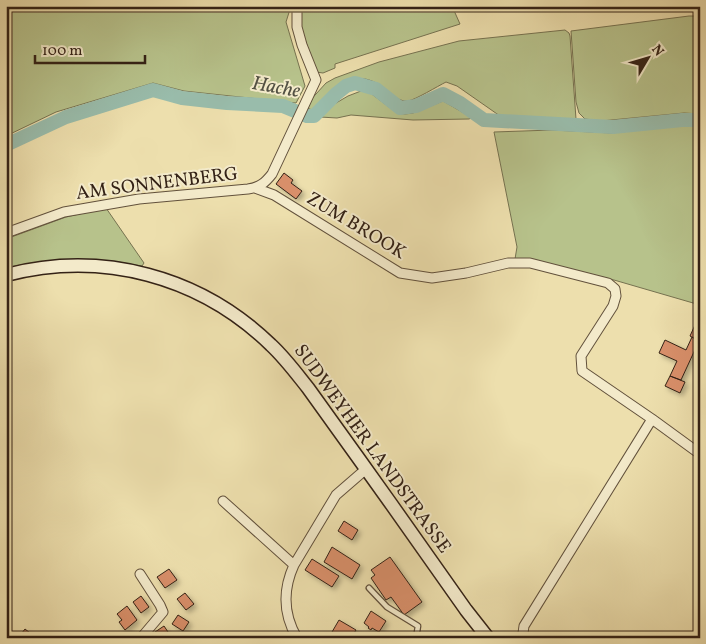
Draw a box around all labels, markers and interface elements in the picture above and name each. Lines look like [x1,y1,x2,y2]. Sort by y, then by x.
scale bar [35,32,145,64]
north arrow [624,32,674,82]
text: 100 m [42,41,82,62]
text: N [646,41,668,61]
water label: Hache [250,70,303,106]
street label: AM SONNENBERG [74,161,240,207]
street label: ZUM BROOK [301,186,411,266]
street label: SUDWEYHER LANDSTRASSE [287,339,457,559]

